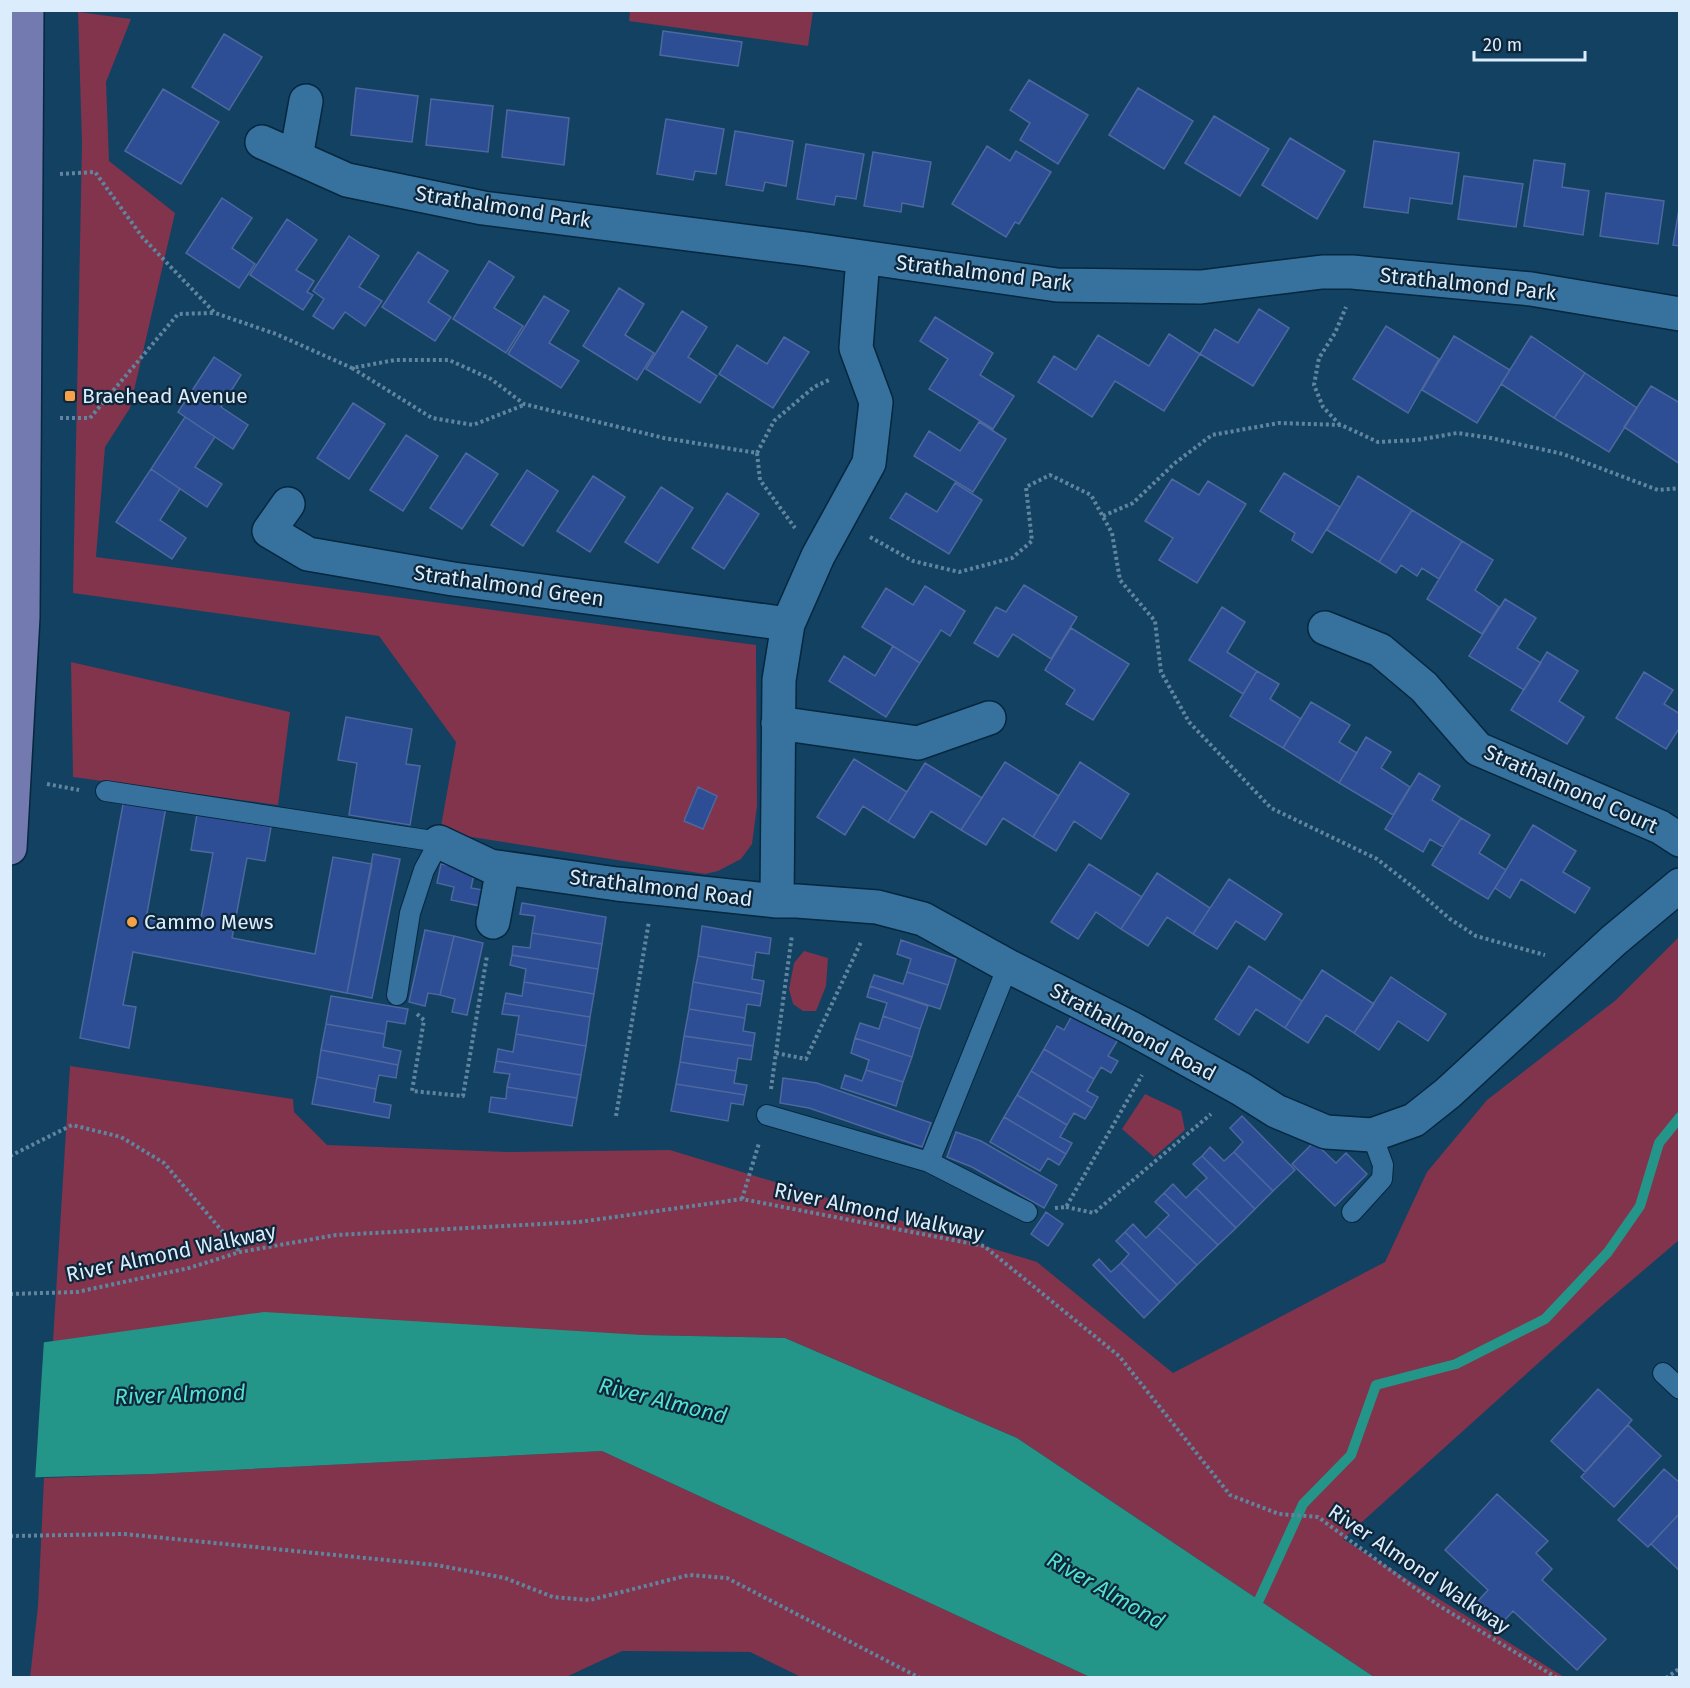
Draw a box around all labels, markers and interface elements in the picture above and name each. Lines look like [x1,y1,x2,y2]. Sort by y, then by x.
scale bar [1474,24,1585,62]
text: 20 m [1483,34,1522,56]
street label: Strathalmond Park [414,180,593,234]
street label: Strathalmond Park [895,249,1074,297]
street label: Strathalmond Park [1379,262,1558,306]
place label: Braehead Avenue [82,383,248,409]
marker: Braehead Avenue [63,389,77,403]
street label: Strathalmond Green [412,560,606,612]
street label: Strathalmond Court [1480,739,1662,839]
street label: Strathalmond Road [568,864,754,912]
place label: Cammo Mews [144,909,274,935]
marker: Cammo Mews [125,915,139,929]
street label: Strathalmond Road [1046,977,1220,1087]
street label: River Almond Walkway [772,1177,987,1247]
street label: River Almond Walkway [64,1218,279,1288]
water label: River Almond [596,1372,730,1429]
water label: River Almond [114,1379,246,1410]
street label: River Almond Walkway [1323,1498,1516,1640]
water label: River Almond [1042,1546,1169,1635]

